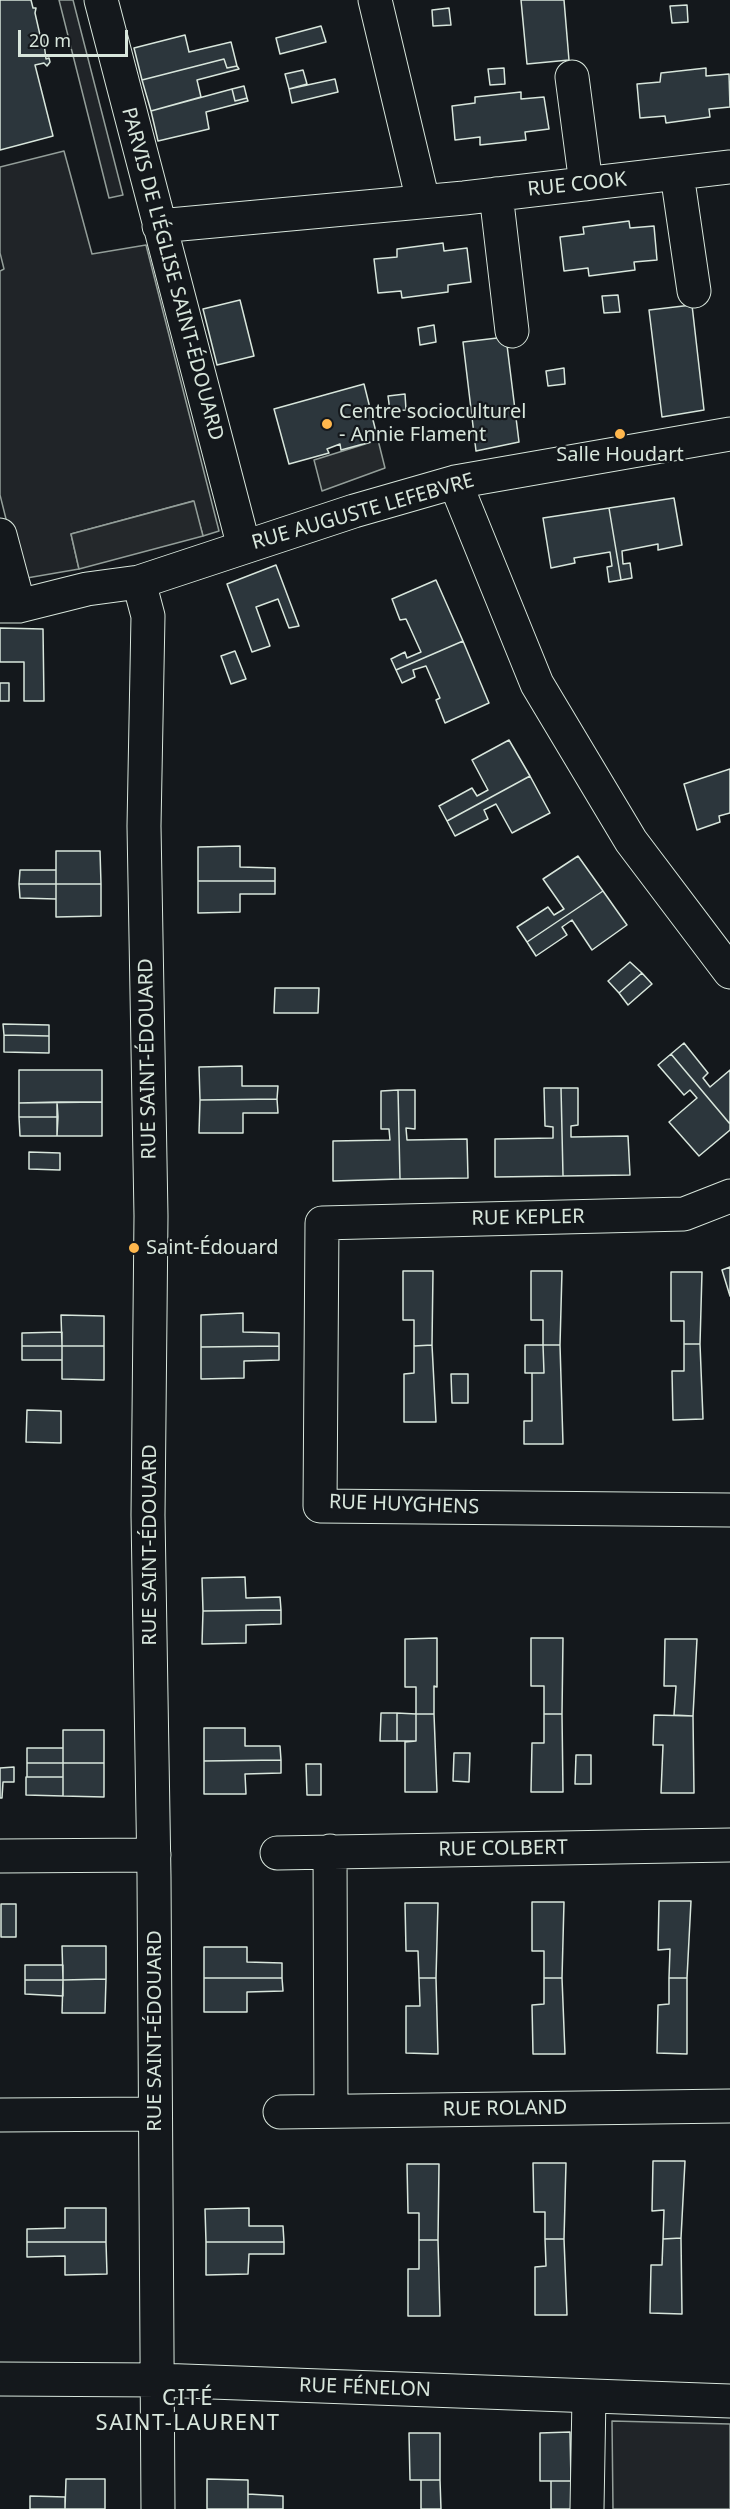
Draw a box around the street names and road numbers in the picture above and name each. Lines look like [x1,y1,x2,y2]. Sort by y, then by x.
street label: PARVIS DE L'ÉGLISE SAINT-ÉDOUARD [116,105,228,443]
street label: RUE COOK [526,168,628,202]
street label: RUE AUGUSTE LEFEBVRE [249,469,477,555]
street label: RUE SAINT-ÉDOUARD [134,958,162,1160]
street label: RUE KEPLER [471,1205,585,1231]
street label: RUE SAINT-ÉDOUARD [138,1444,162,1646]
street label: RUE HUYGHENS [328,1490,480,1520]
street label: RUE COLBERT [438,1836,568,1862]
street label: RUE SAINT-ÉDOUARD [143,1930,167,2132]
street label: RUE ROLAND [443,2096,567,2122]
street label: RUE FÉNELON [299,2374,431,2402]

